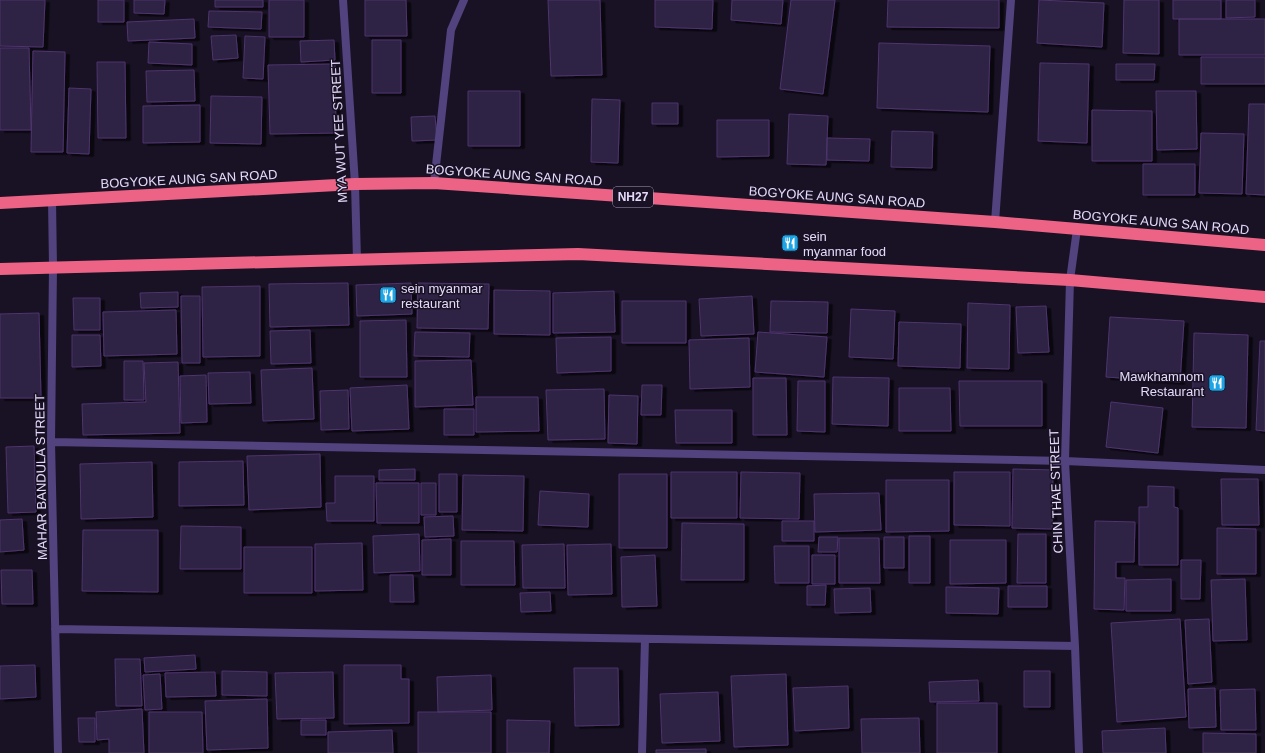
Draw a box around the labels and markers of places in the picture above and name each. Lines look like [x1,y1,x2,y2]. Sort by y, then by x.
place label: sein myanmar food [803,229,886,259]
restaurant icon: sein myanmar food [780,233,800,253]
place label: sein myanmar restaurant [401,281,483,311]
restaurant icon: sein myanmar restaurant [378,285,398,305]
place label: Mawkhamnom Restaurant [1119,369,1204,399]
restaurant icon: Mawkhamnom Restaurant [1207,373,1227,393]

